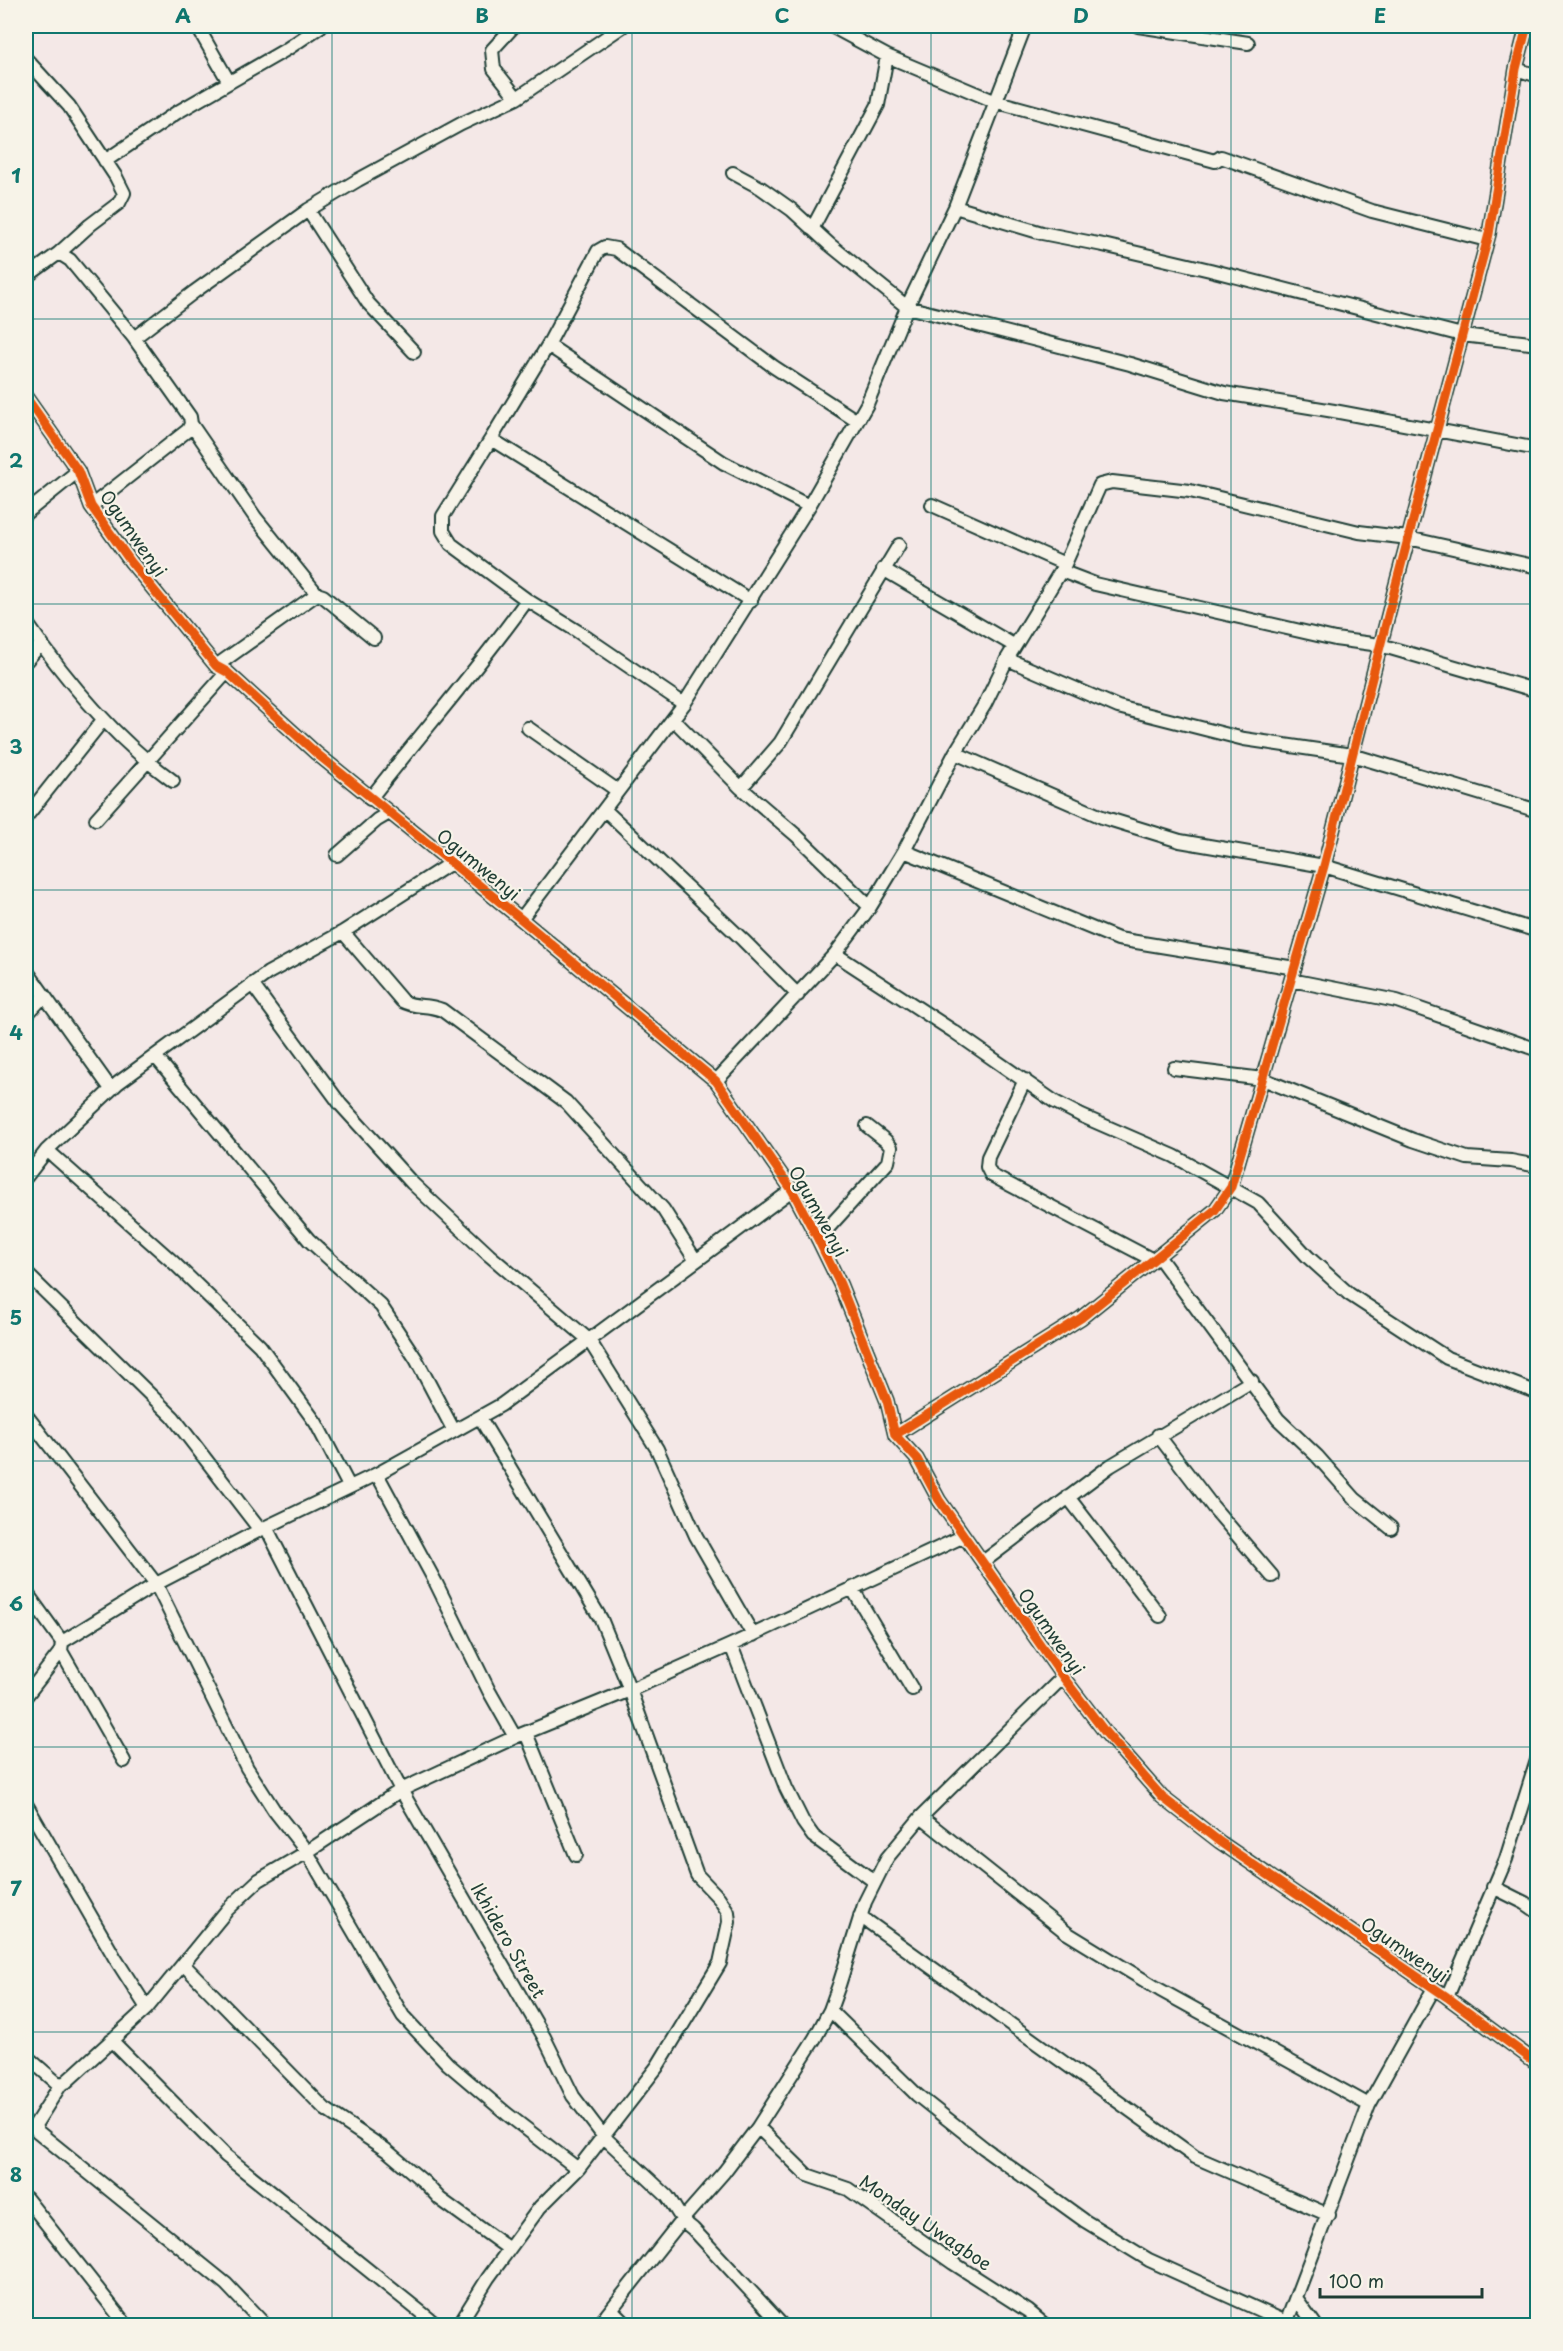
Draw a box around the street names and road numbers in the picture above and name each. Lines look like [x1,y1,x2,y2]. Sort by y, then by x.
street label: Ogumwenyi [94,484,174,582]
street label: Ogumwenyi [431,822,527,906]
street label: Ogumwenyi [783,1160,855,1262]
street label: Ogumwenyi [1012,1582,1092,1680]
street label: Ikhidero Street [465,1877,553,2003]
street label: Ogumwenyi [1356,1910,1454,1988]
street label: Monday Uwagboe [854,2168,998,2277]

